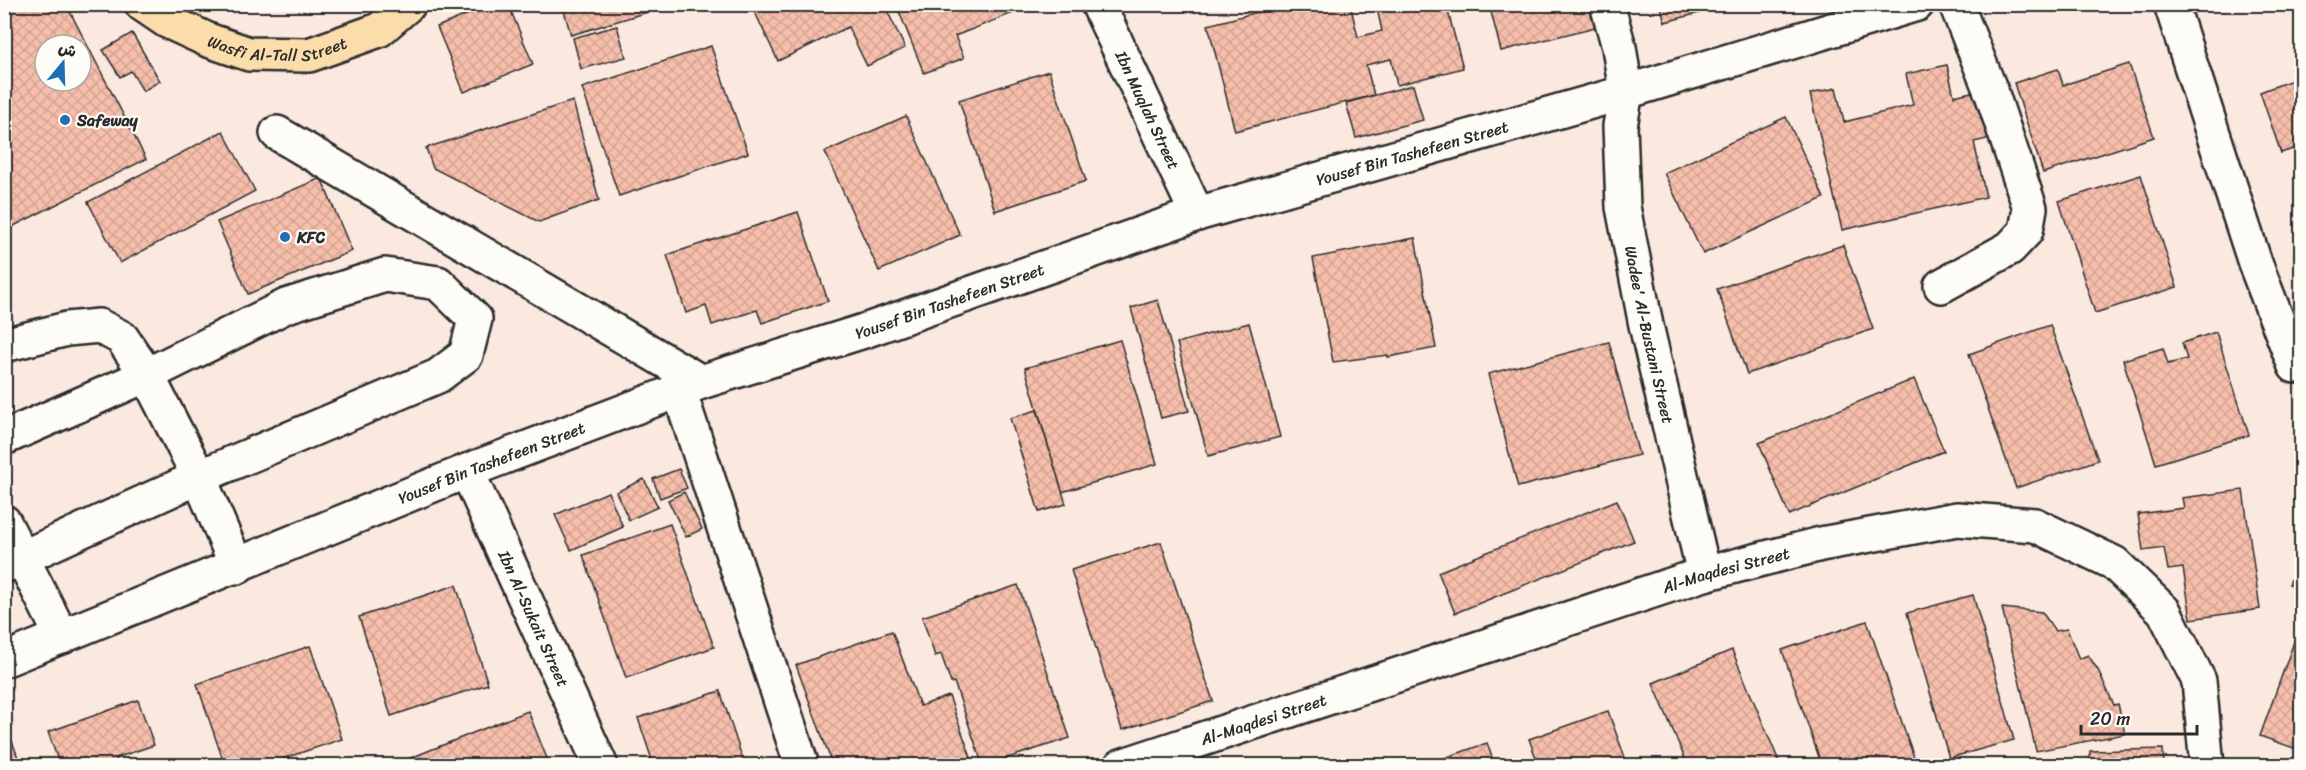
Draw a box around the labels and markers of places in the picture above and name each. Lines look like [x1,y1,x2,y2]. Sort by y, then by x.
place label: Safeway [76,106,138,135]
marker: Safeway [58,113,72,127]
place label: KFC [296,223,325,252]
marker: KFC [278,230,292,244]

